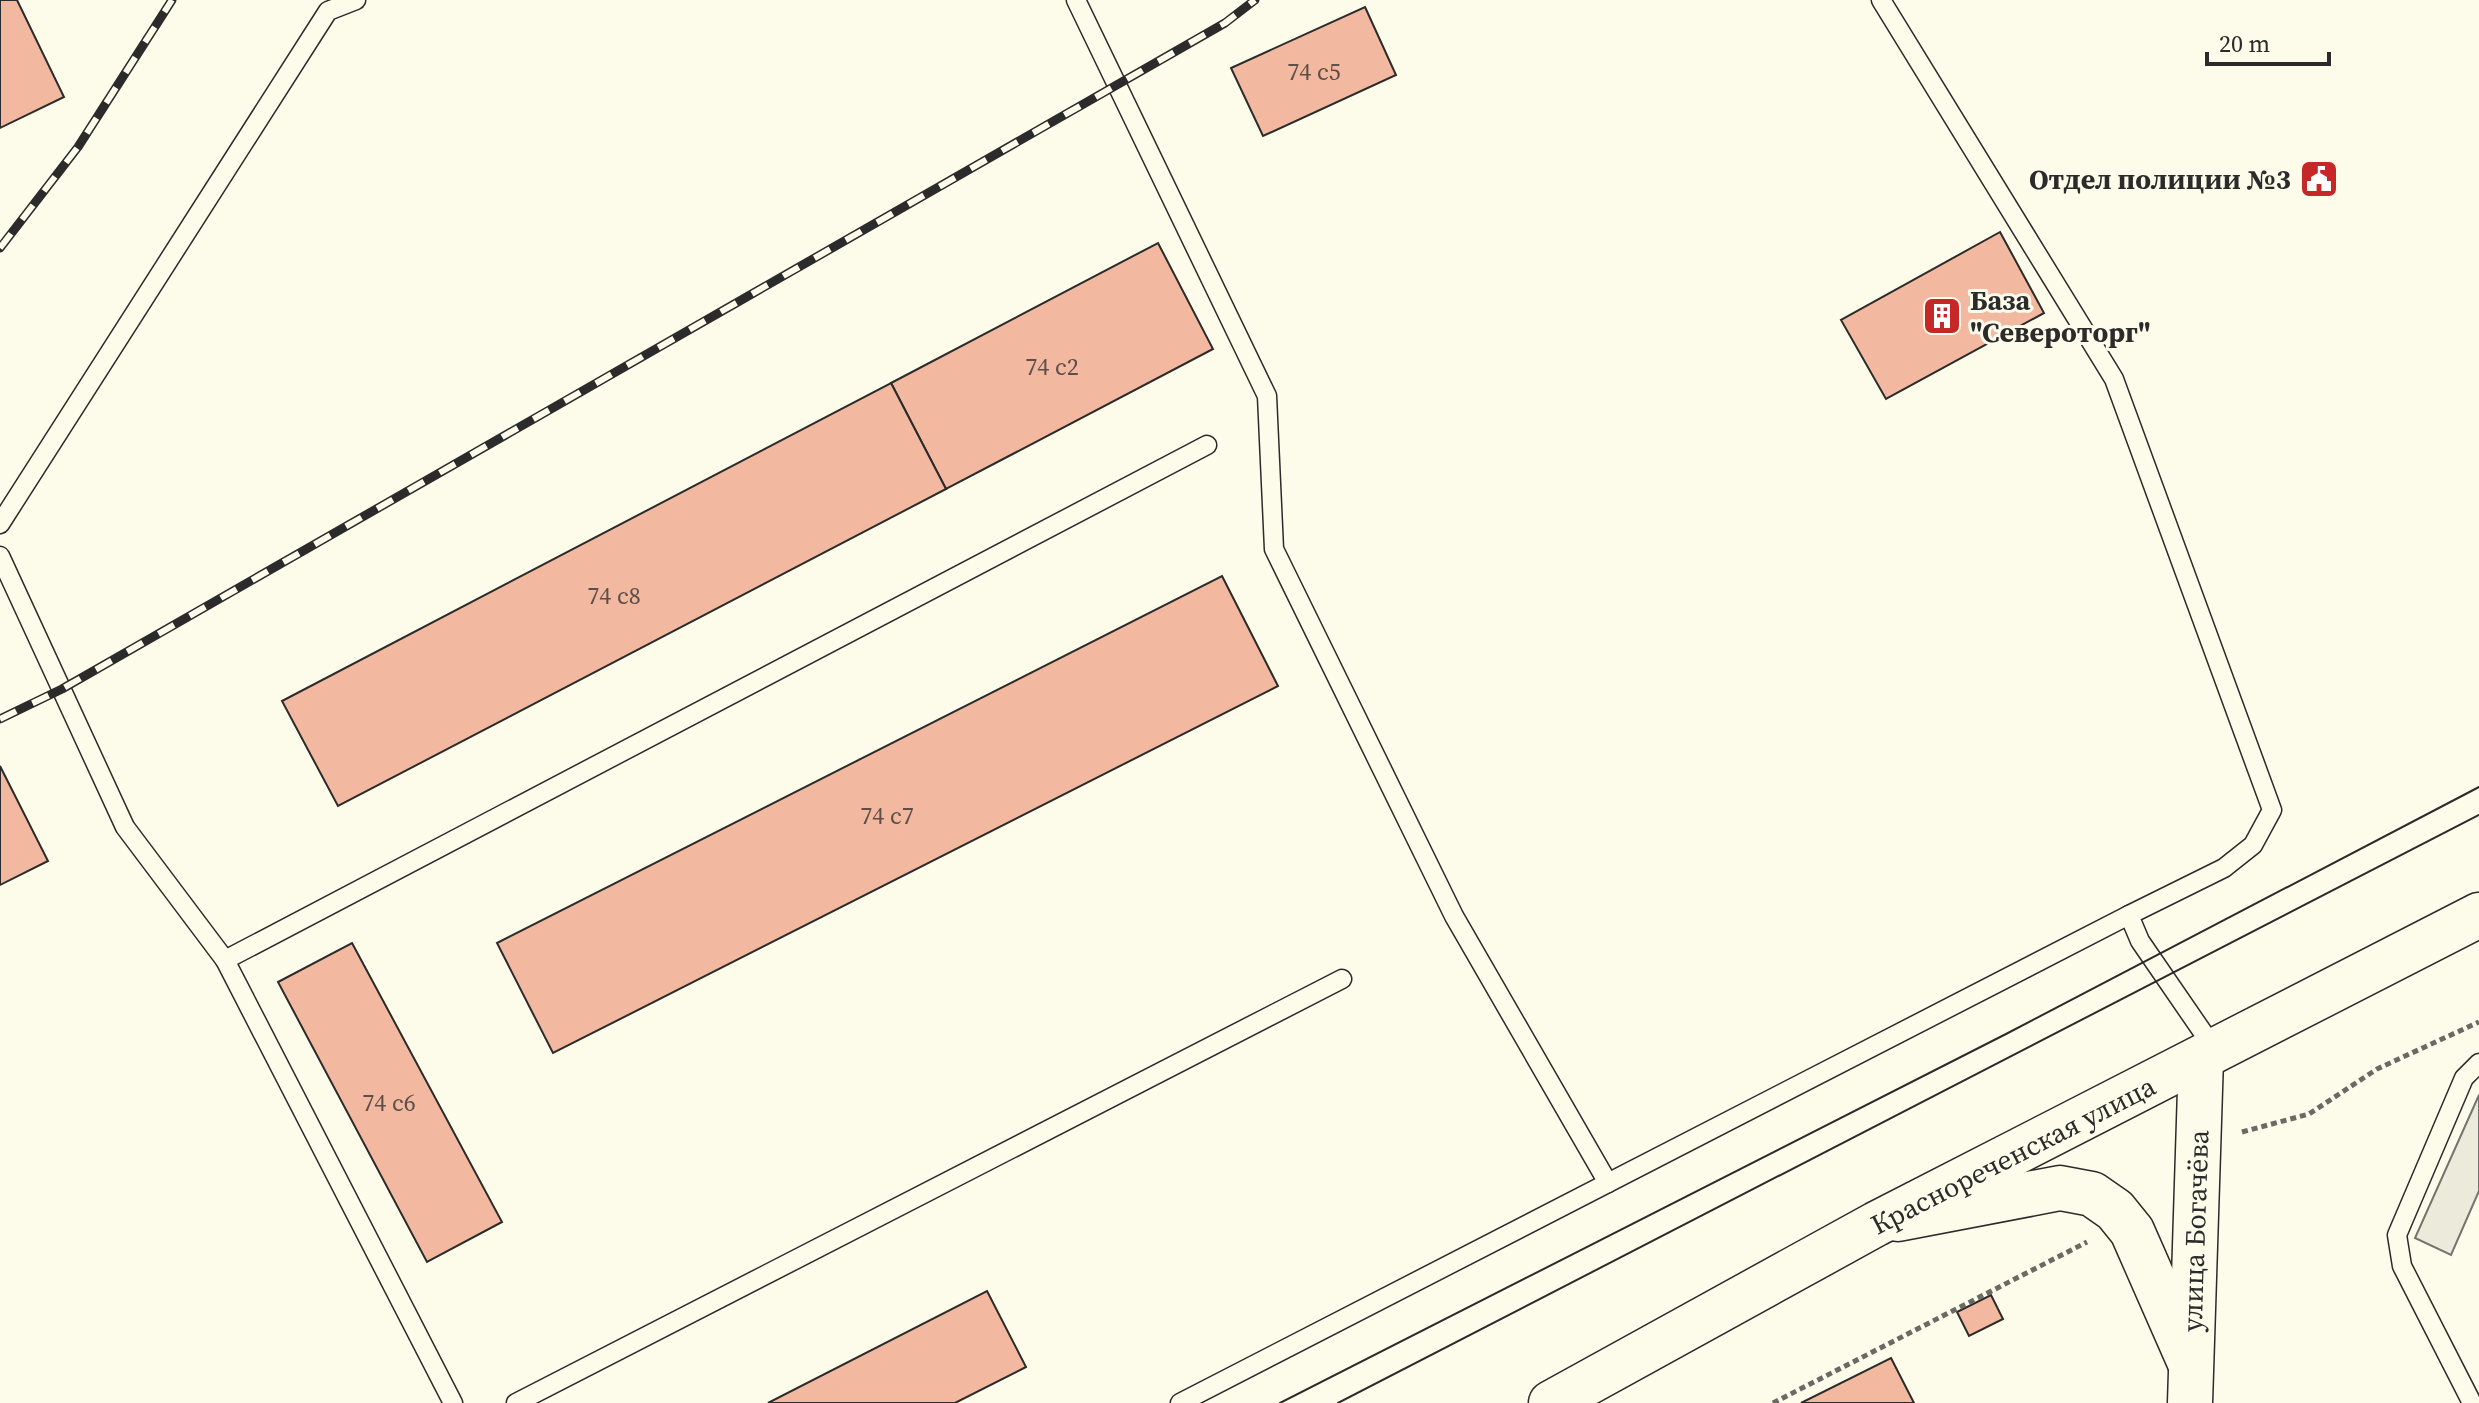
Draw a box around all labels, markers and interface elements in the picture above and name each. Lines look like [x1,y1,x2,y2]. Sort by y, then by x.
scale bar [2207,16,2329,66]
text: 20 m [2219,27,2270,60]
house number: 74 с5 [1287,55,1341,88]
public building icon: Отдел полиции №3 [2298,158,2340,200]
place label: Отдел полиции №3 [2029,160,2291,198]
place label: База "Североторг" [1970,281,2151,351]
building icon: База "Североторг" [1921,295,1963,337]
house number: 74 с2 [1025,350,1079,383]
house number: 74 с8 [587,579,641,612]
house number: 74 с7 [860,799,914,832]
street label: Краснореченская улица [1864,1066,2162,1243]
house number: 74 с6 [362,1086,416,1119]
street label: улица Богачёва [2172,1129,2218,1333]

